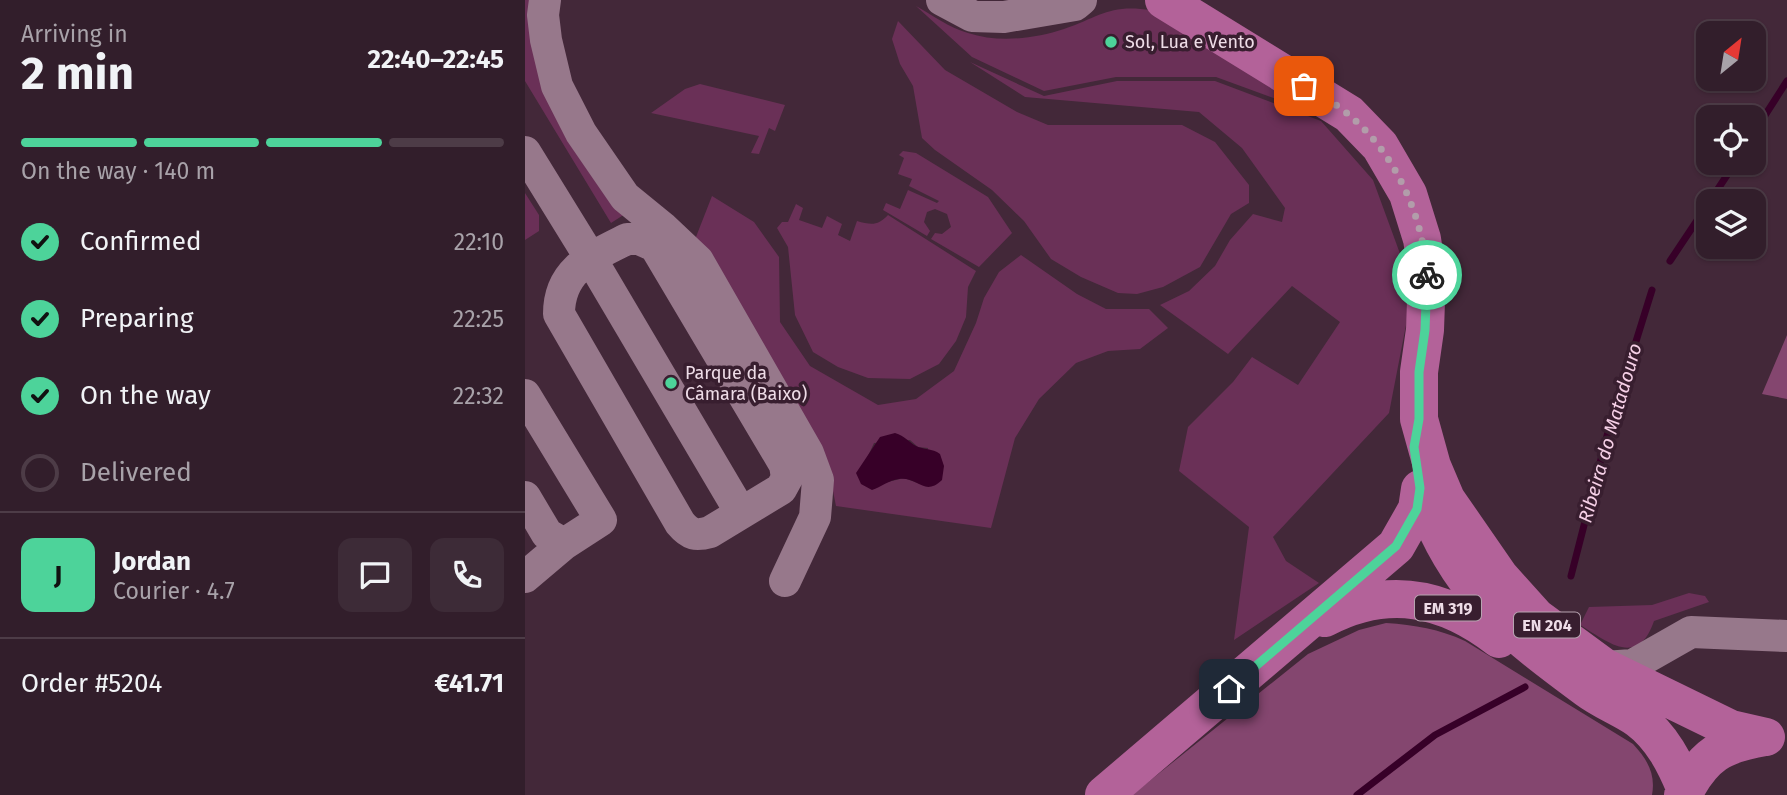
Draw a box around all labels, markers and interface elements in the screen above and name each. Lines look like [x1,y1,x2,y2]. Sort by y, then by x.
text: Arriving in [21,20,128,48]
north arrow [1696,21,1766,91]
map controls [1696,21,1766,259]
place label: Sol, Lua e Vento [1125,31,1255,53]
marker: Sol, Lua e Vento [1103,34,1119,50]
text: 22:40–22:45 [367,44,504,75]
text: 2 min [21,46,134,101]
pin [1274,56,1334,116]
icon: bag [1285,67,1323,105]
button: locate [1696,105,1766,175]
text: On the way · 140 m [21,157,215,185]
button: layers [1696,189,1766,259]
icon: check [21,223,59,261]
text: Confirmed [80,226,201,257]
text: 22:10 [454,228,504,256]
courier [1392,240,1462,310]
icon: bike [1408,256,1446,294]
icon: check [21,300,59,338]
text: Preparing [80,303,193,334]
text: 22:25 [453,305,504,333]
water label: Ribeira do Matadouro [1573,341,1647,525]
place label: Parque da Câmara (Baixo) [685,362,808,405]
marker: Parque da Câmara (Baixo) [663,375,679,391]
icon: check [21,377,59,415]
text: On the way [80,380,211,411]
text: 22:32 [453,382,504,410]
text: Delivered [80,457,192,488]
button: chat [338,538,412,612]
button: phone [430,538,504,612]
text: Jordan [113,546,191,577]
text: J [54,560,62,591]
text: Courier · 4.7 [113,577,235,605]
road number: EM 319 [1415,596,1481,621]
road number: EN 204 [1514,612,1580,638]
pin [1199,659,1259,719]
text: Order #5204 [21,668,162,699]
text: €41.71 [434,668,504,699]
icon: home [1210,670,1248,708]

